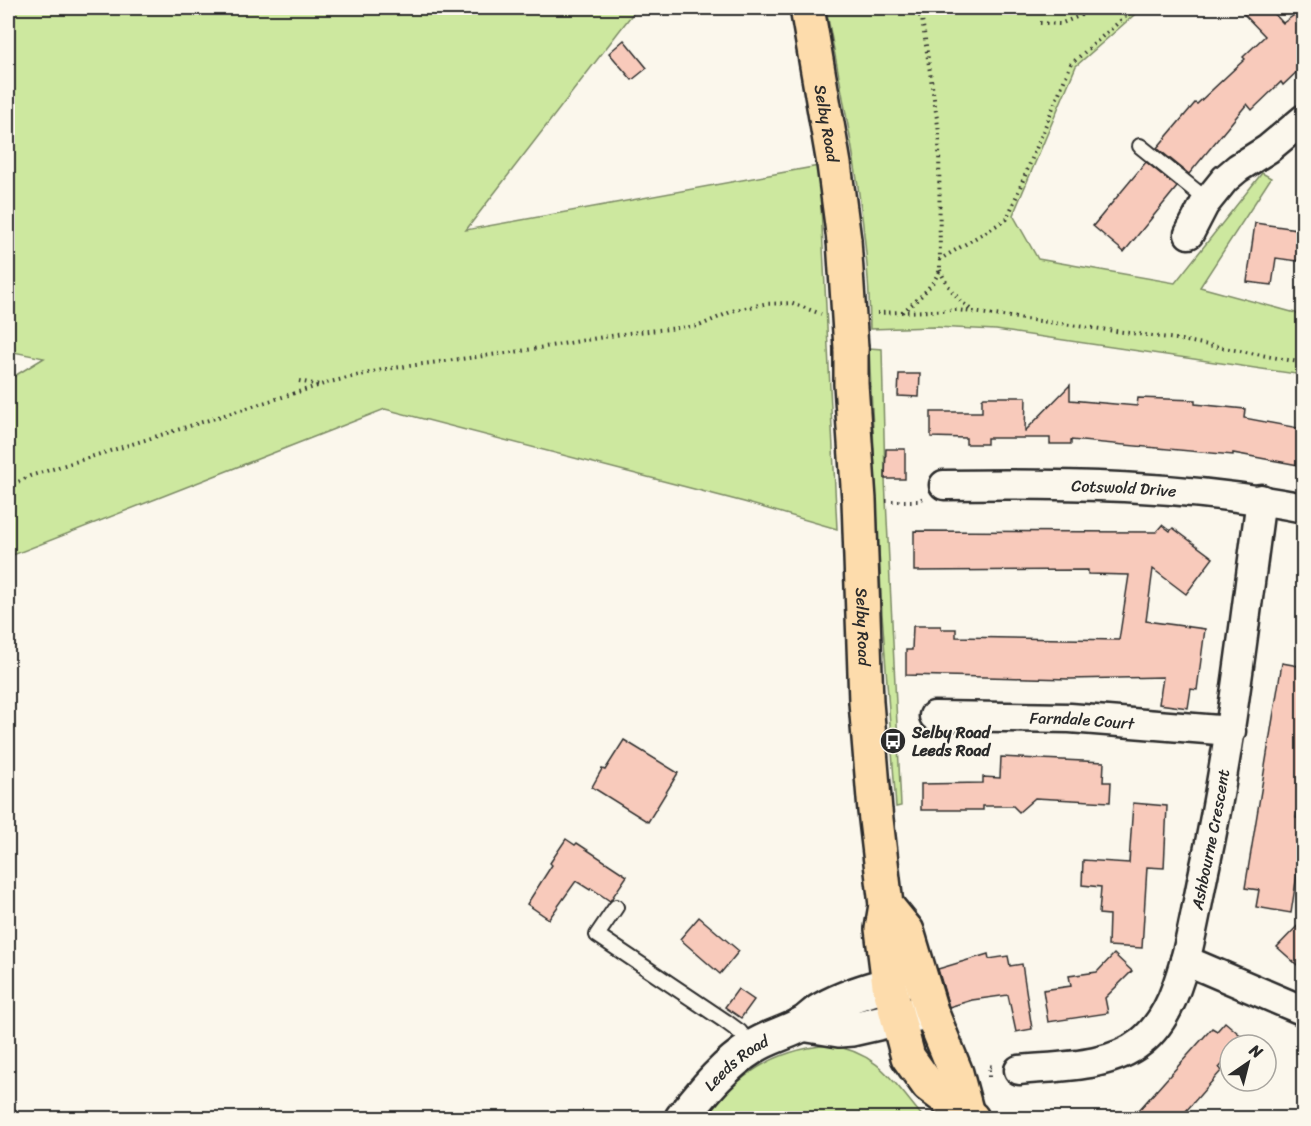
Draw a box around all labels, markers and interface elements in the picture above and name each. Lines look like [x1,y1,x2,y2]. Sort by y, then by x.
street label: Selby Road [806,82,848,166]
street label: Cotswold Drive [1071,471,1178,506]
street label: Selby Road [847,587,879,668]
street label: Farndale Court [1029,703,1136,738]
place label: Selby Road Leeds Road [911,718,992,765]
bus stop icon: Selby Road Leeds Road [878,726,908,756]
street label: Ashbourne Crescent [1183,767,1238,913]
street label: Leeds Road [696,1026,775,1098]
north arrow [1218,1033,1278,1093]
text: N [1243,1035,1270,1067]

